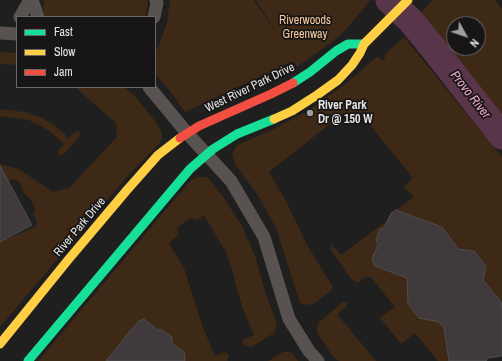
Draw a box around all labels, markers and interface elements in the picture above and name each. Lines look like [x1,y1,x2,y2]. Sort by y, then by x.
park label: Riverwoods Greenway [279,14,331,42]
legend [16,16,156,88]
north arrow [446,16,486,56]
text: Fast [54,24,73,40]
text: N [467,36,482,50]
text: Slow [54,44,75,60]
street label: West River Park Drive [203,60,297,116]
text: Jam [54,64,73,80]
water label: Provo River [447,68,493,122]
place label: River Park Dr @ 150 W [318,99,372,127]
marker: River Park Dr @ 150 W [305,108,315,118]
street label: River Park Drive [51,195,109,259]

